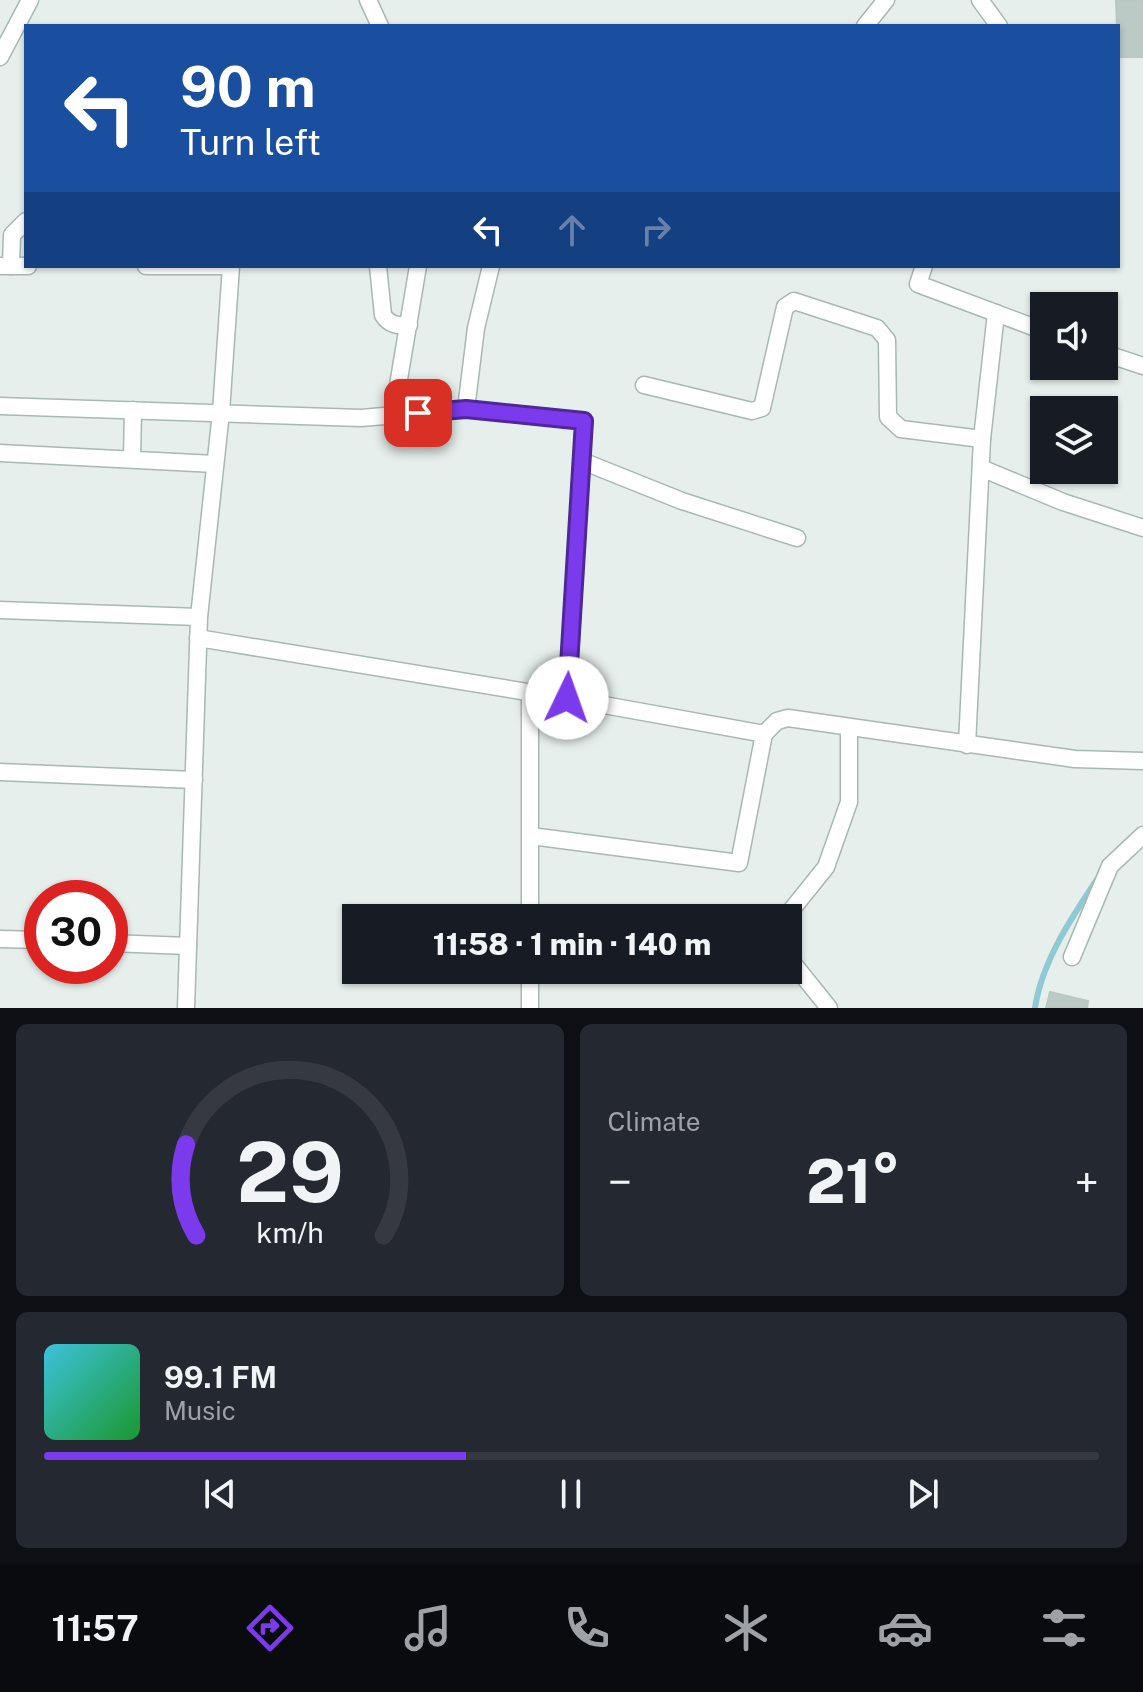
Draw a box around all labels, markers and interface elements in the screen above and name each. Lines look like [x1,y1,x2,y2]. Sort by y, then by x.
text: 90 m [180,54,316,120]
icon: left [48,56,152,160]
text: Turn left [180,121,321,163]
icon: left [466,208,510,252]
icon: ahead [550,208,594,252]
icon: right [634,208,678,252]
map controls [1030,292,1118,484]
button: sound [1030,292,1118,380]
pin [384,379,452,447]
icon: arrive [396,391,440,435]
button: layers [1030,396,1118,484]
position arrow [525,656,609,740]
speed limit sign: 30 [24,880,128,984]
text: 11:58 · 1 min · 140 m [433,926,711,962]
text: Climate [608,1106,701,1137]
text: 29 [236,1123,344,1221]
text: 21° [806,1146,900,1217]
text: − [608,1156,632,1208]
text: + [1075,1156,1099,1208]
text: km/h [256,1216,323,1249]
text: 99.1 FM [164,1359,277,1395]
text: Music [164,1395,236,1426]
icon: previous [198,1472,242,1516]
icon: pause [549,1472,593,1516]
icon: next [901,1472,945,1516]
icon: directions [242,1600,298,1656]
icon: music [400,1600,456,1656]
icon: phone [559,1600,615,1656]
icon: climate [718,1600,774,1656]
icon: car [877,1600,933,1656]
icon: filters [1036,1600,1092,1656]
text: 11:57 [51,1607,139,1649]

